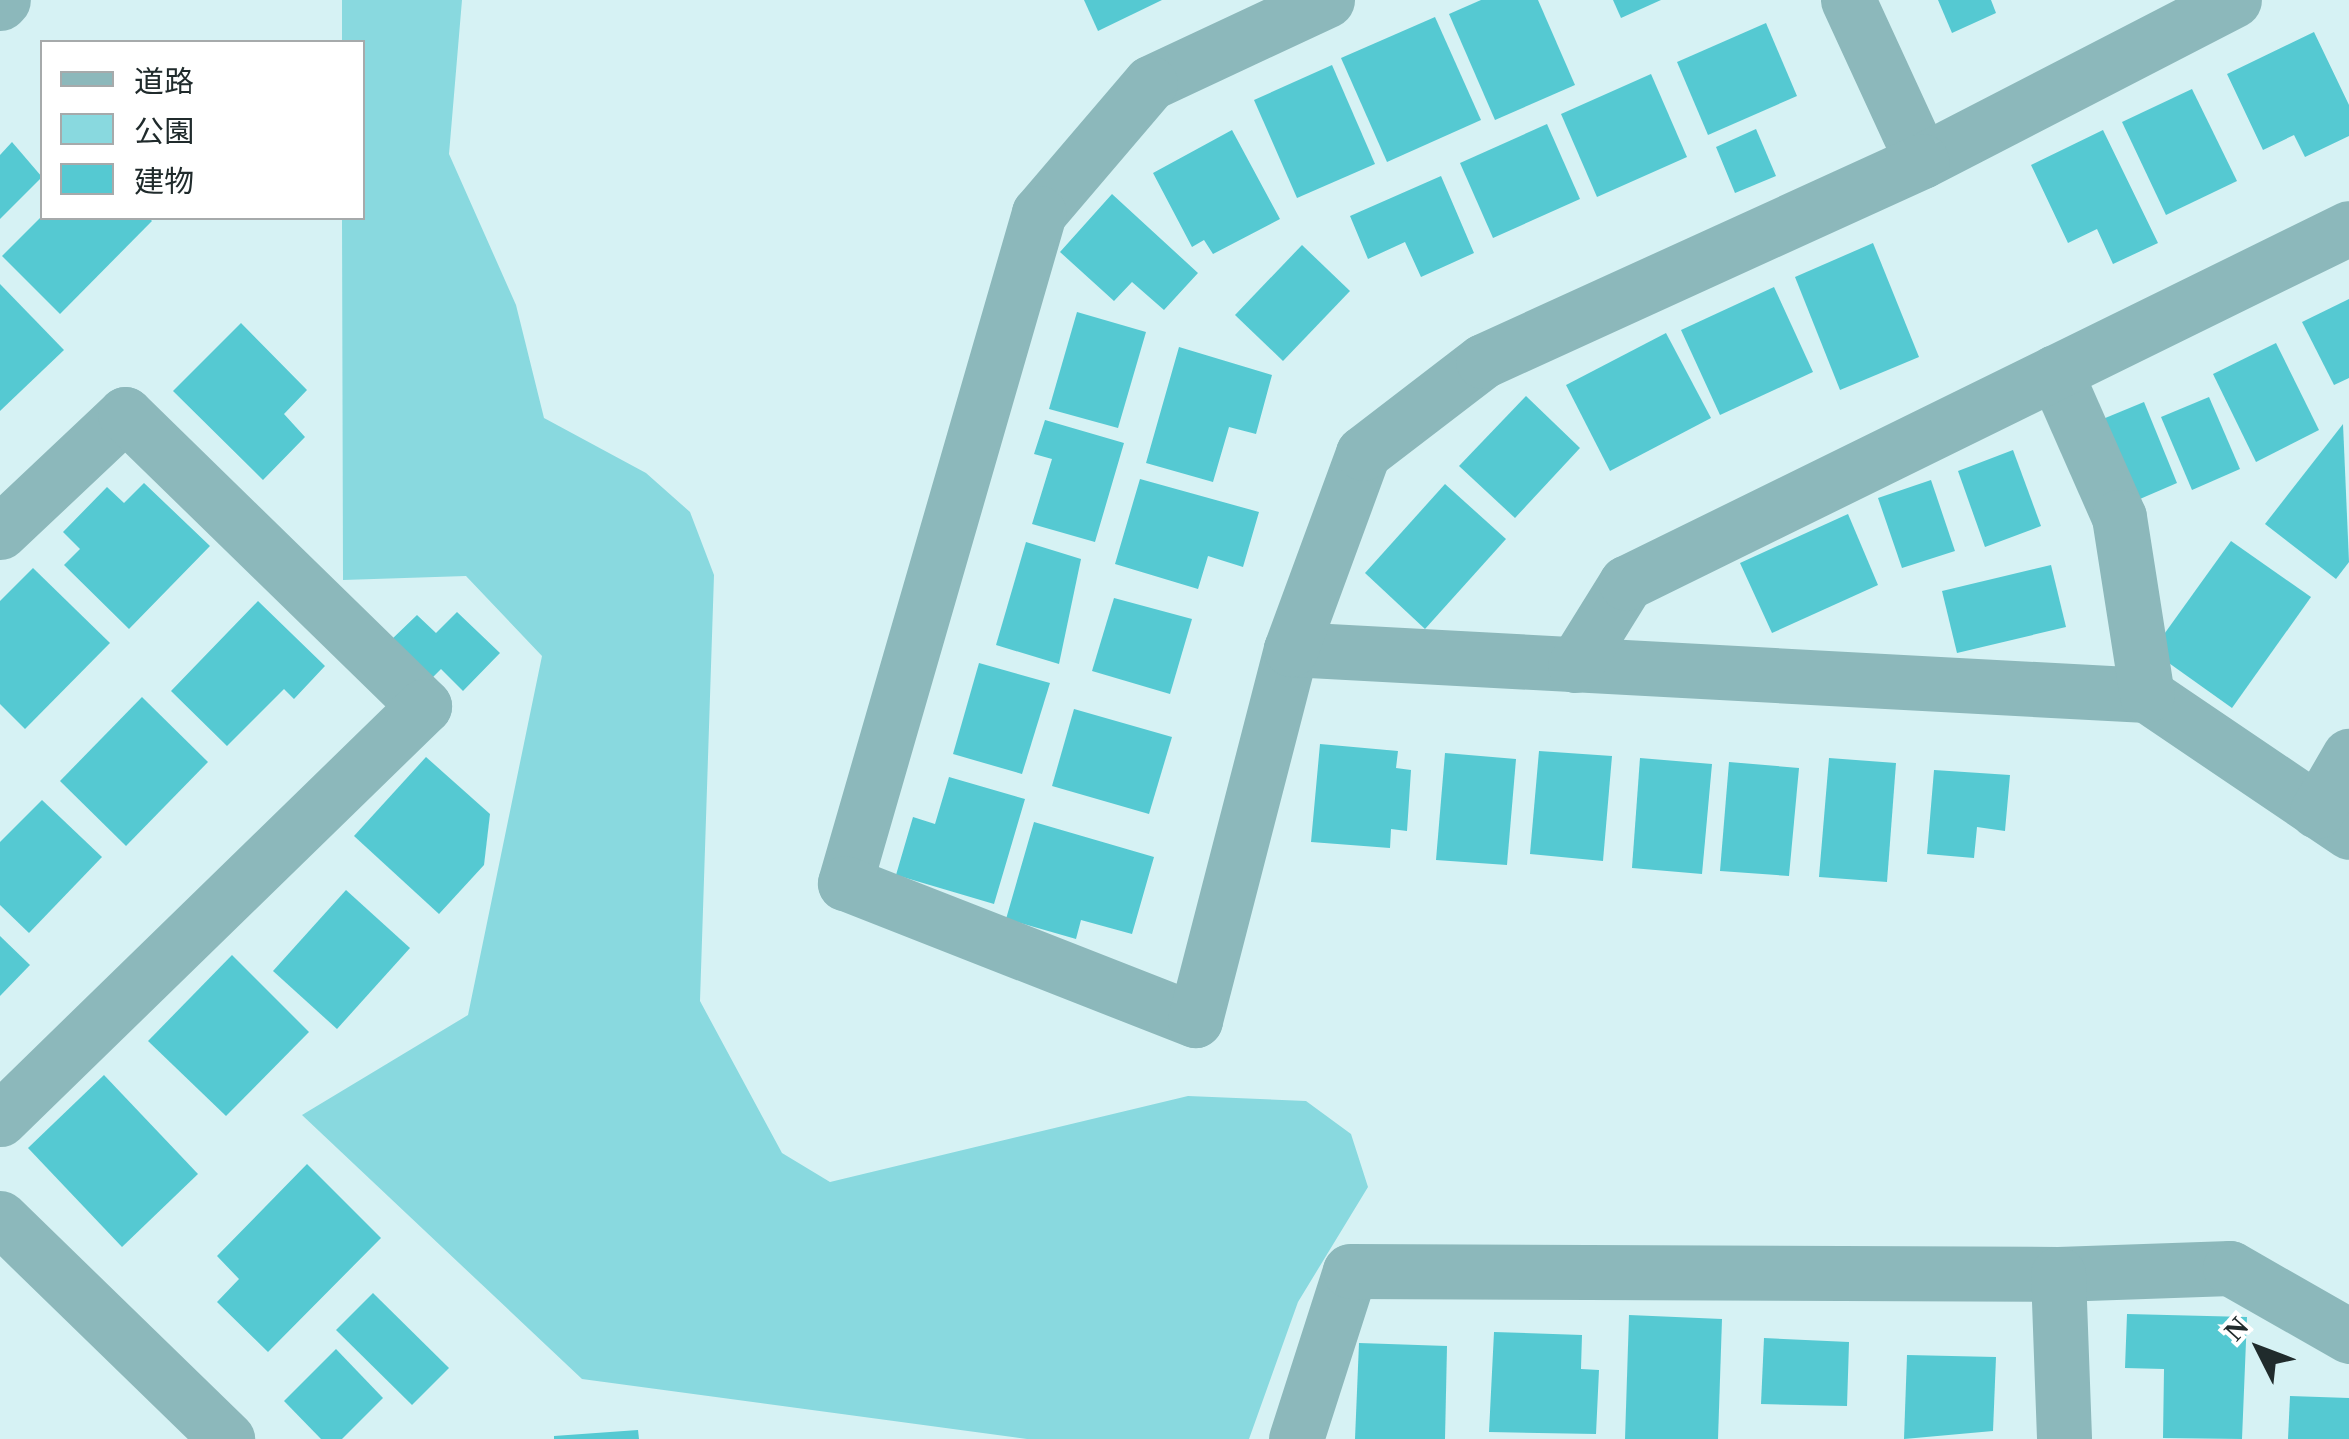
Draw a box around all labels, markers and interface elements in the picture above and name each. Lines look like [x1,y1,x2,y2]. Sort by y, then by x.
legend [40,40,365,220]
text: 道路 [134,65,194,98]
text: 公園 [134,115,194,148]
text: 建物 [134,165,194,198]
north arrow [2209,1299,2309,1399]
text: N [2218,1311,2255,1346]

